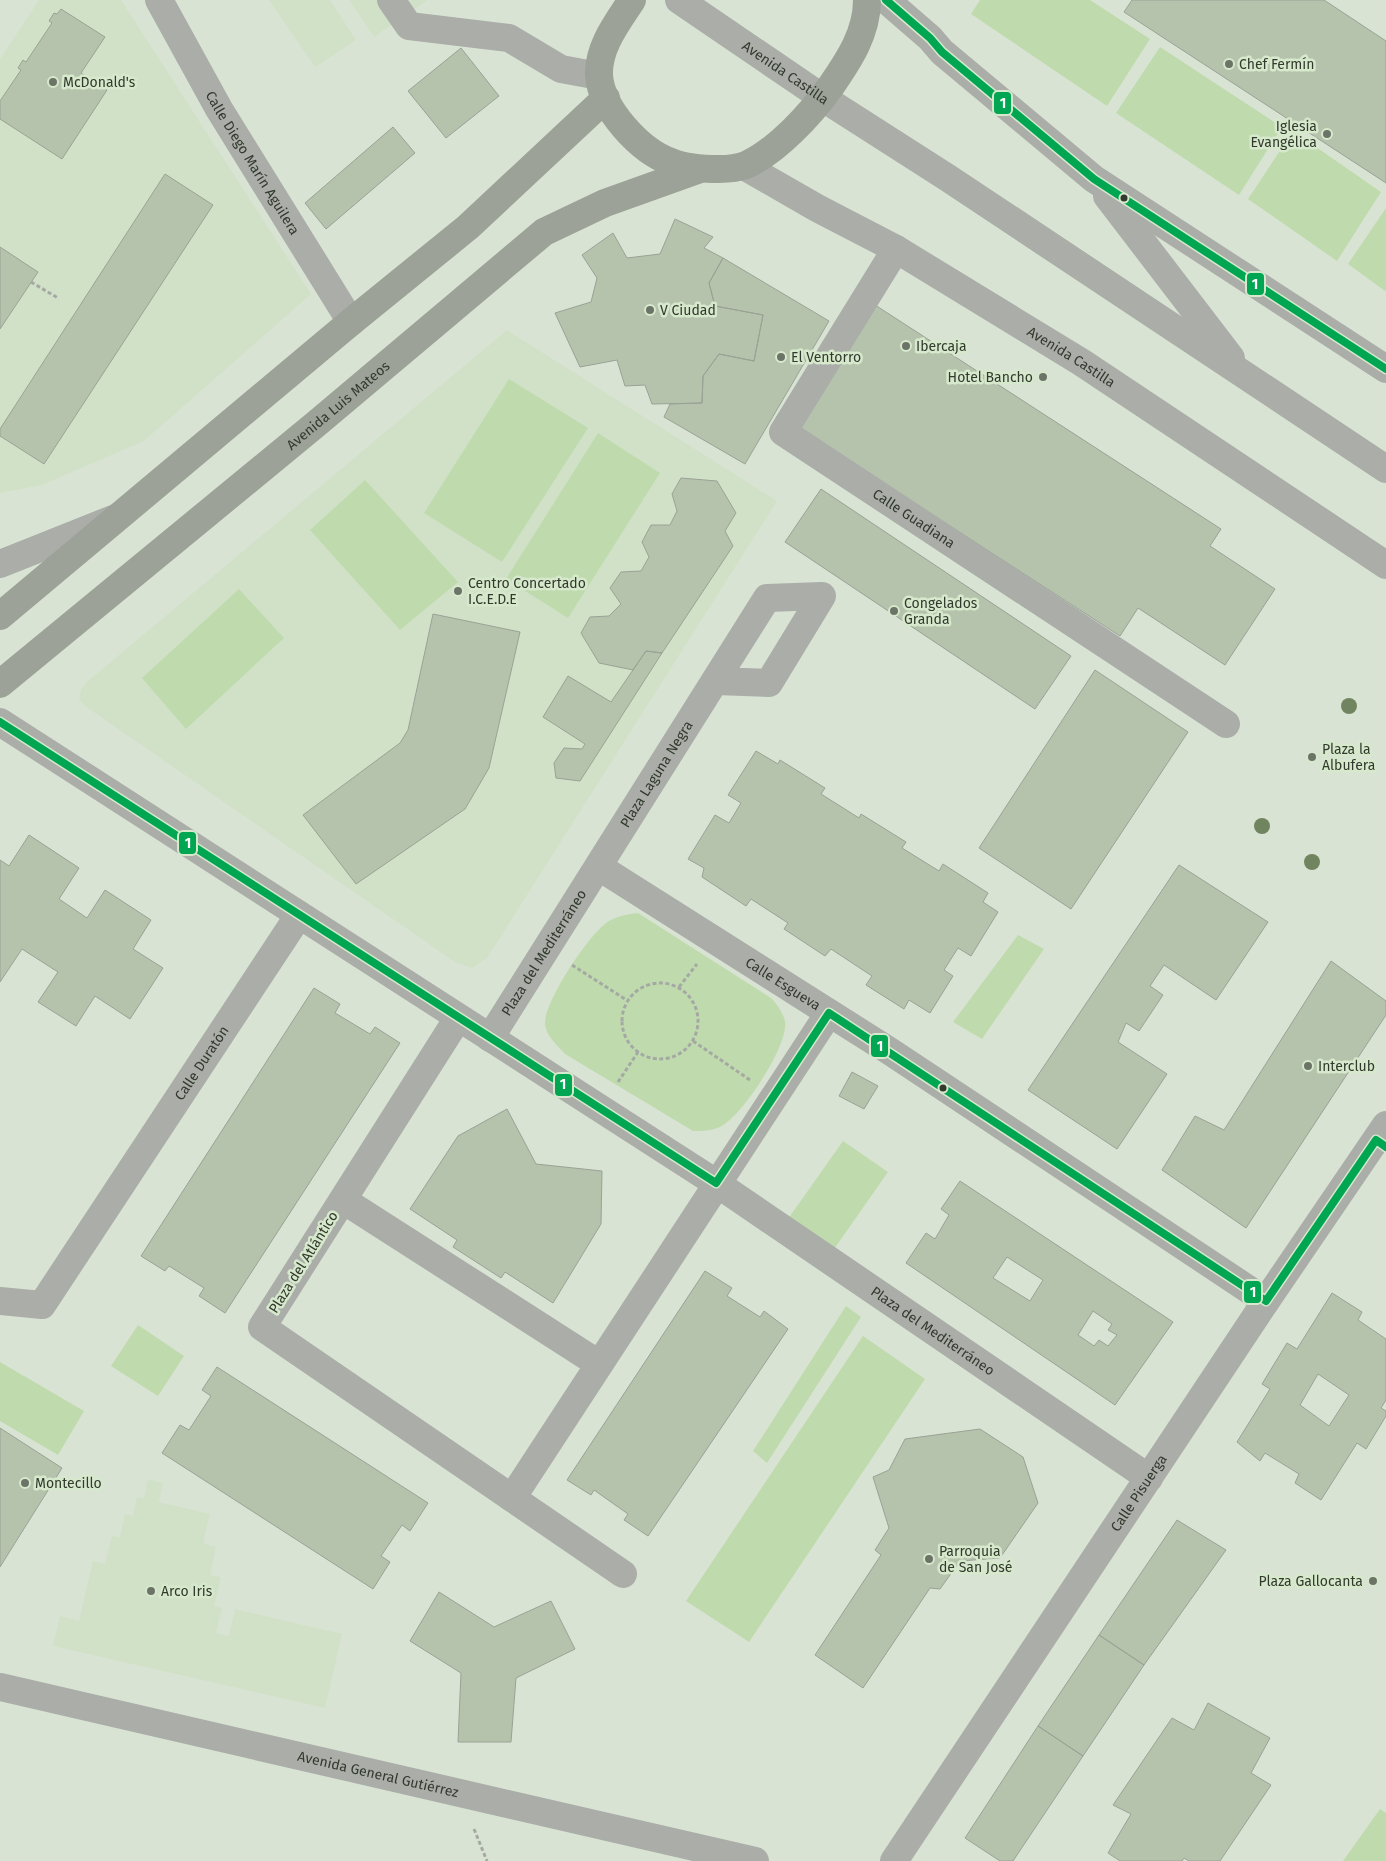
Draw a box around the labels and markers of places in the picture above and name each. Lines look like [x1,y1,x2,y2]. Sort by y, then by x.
place label: Chef Fermín [1239,56,1315,73]
marker: Chef Fermín [1223,58,1235,70]
place label: McDonald's [63,74,136,91]
marker: McDonald's [47,76,59,88]
place label: Iglesia Evangélica [1250,118,1317,151]
marker: Iglesia Evangélica [1321,128,1333,140]
unlabelled marker [1119,193,1129,203]
place label: V Ciudad [660,302,716,319]
marker: V Ciudad [644,304,656,316]
place label: Ibercaja [916,338,967,355]
marker: Ibercaja [900,340,912,352]
place label: El Ventorro [791,349,861,366]
marker: El Ventorro [775,351,787,363]
place label: Hotel Bancho [948,369,1033,386]
marker: Hotel Bancho [1037,371,1049,383]
place label: Centro Concertado I.C.E.D.E [468,575,586,608]
marker: Centro Concertado I.C.E.D.E [452,585,464,597]
place label: Congelados Granda [904,595,978,628]
marker: Congelados Granda [888,605,900,617]
place label: Plaza la Albufera [1322,741,1375,774]
marker: Plaza la Albufera [1306,751,1318,763]
place label: Interclub [1318,1058,1375,1075]
marker: Interclub [1302,1060,1314,1072]
unlabelled marker [938,1083,948,1093]
place label: Montecillo [35,1475,102,1492]
marker: Montecillo [19,1477,31,1489]
place label: Parroquia de San José [939,1543,1013,1576]
marker: Parroquia de San José [923,1553,935,1565]
place label: Plaza Gallocanta [1259,1573,1363,1590]
marker: Plaza Gallocanta [1367,1575,1379,1587]
place label: Arco Iris [161,1583,213,1600]
marker: Arco Iris [145,1585,157,1597]

